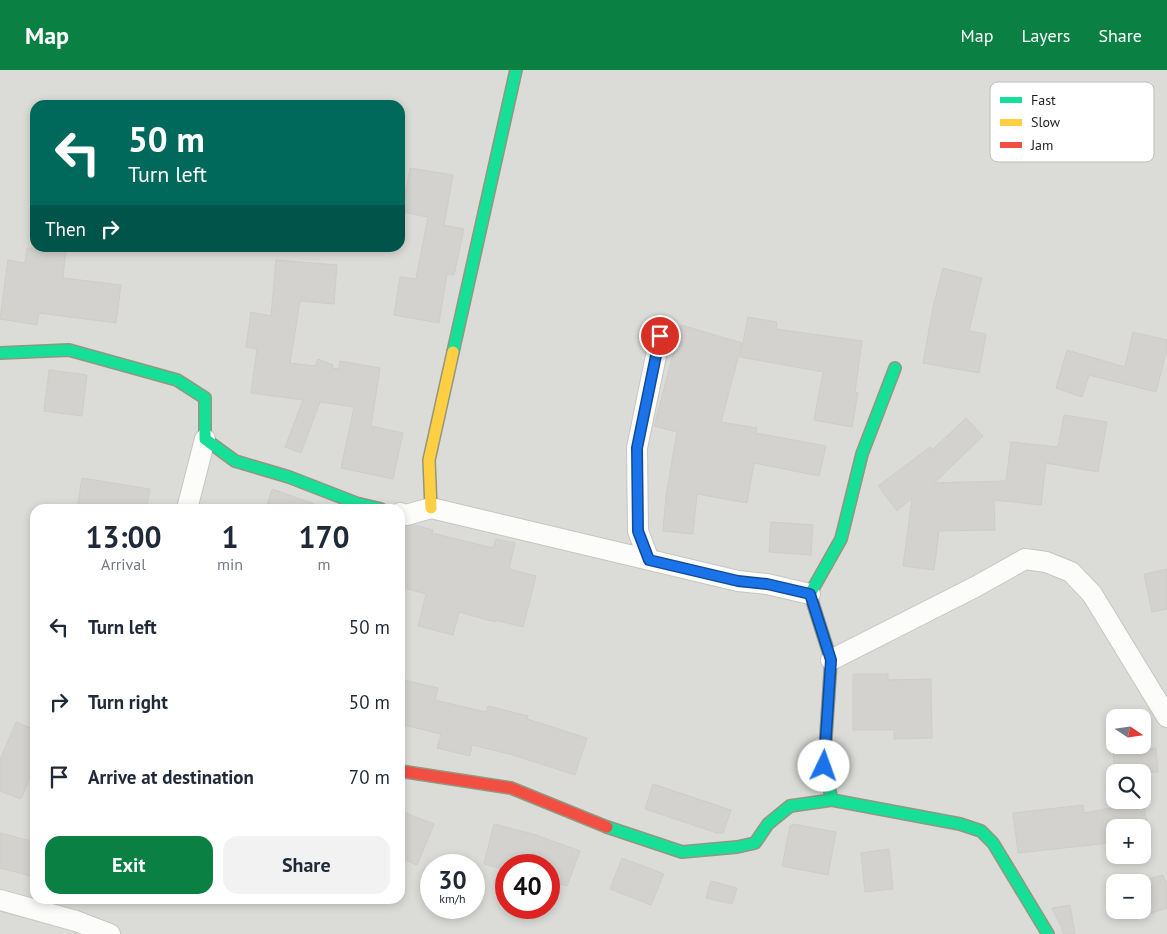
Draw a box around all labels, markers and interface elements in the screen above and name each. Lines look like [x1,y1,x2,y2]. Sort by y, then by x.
text: Map [25,20,69,51]
text: Map [961,24,993,47]
text: Layers [1021,24,1070,47]
text: Share [1098,24,1142,47]
legend [990,82,1154,162]
text: Fast [1031,91,1056,109]
text: Slow [1031,113,1061,131]
text: 50 m [128,116,205,162]
icon: left [45,120,110,185]
text: Jam [1030,136,1053,154]
text: Turn left [128,160,207,188]
icon: right [96,215,124,243]
text: Then [45,217,86,241]
pin [639,315,681,357]
icon: arrive [646,322,674,350]
text: 13:00 [85,517,162,556]
text: 1 [222,517,239,556]
text: 170 [298,517,350,556]
text: Arrival [101,554,146,574]
text: min [217,554,243,574]
text: m [318,554,331,574]
icon: left [45,613,73,641]
text: Turn left [88,615,157,639]
text: 50 m [349,615,390,639]
icon: right [45,688,73,716]
text: Turn right [88,690,168,714]
text: 50 m [349,690,390,714]
north arrow [1106,709,1151,754]
map controls [1106,709,1151,919]
position arrow [797,739,849,791]
icon: arrive [45,763,73,791]
button: search [1106,764,1151,809]
text: Arrive at destination [88,765,254,789]
text: 70 m [349,765,390,789]
button: + [1106,819,1151,864]
button: Exit [45,836,213,894]
button: Share [223,836,390,894]
speed limit sign: 40 [495,854,560,919]
text: 30 [438,864,467,896]
button: − [1106,874,1151,919]
text: km/h [439,891,466,906]

